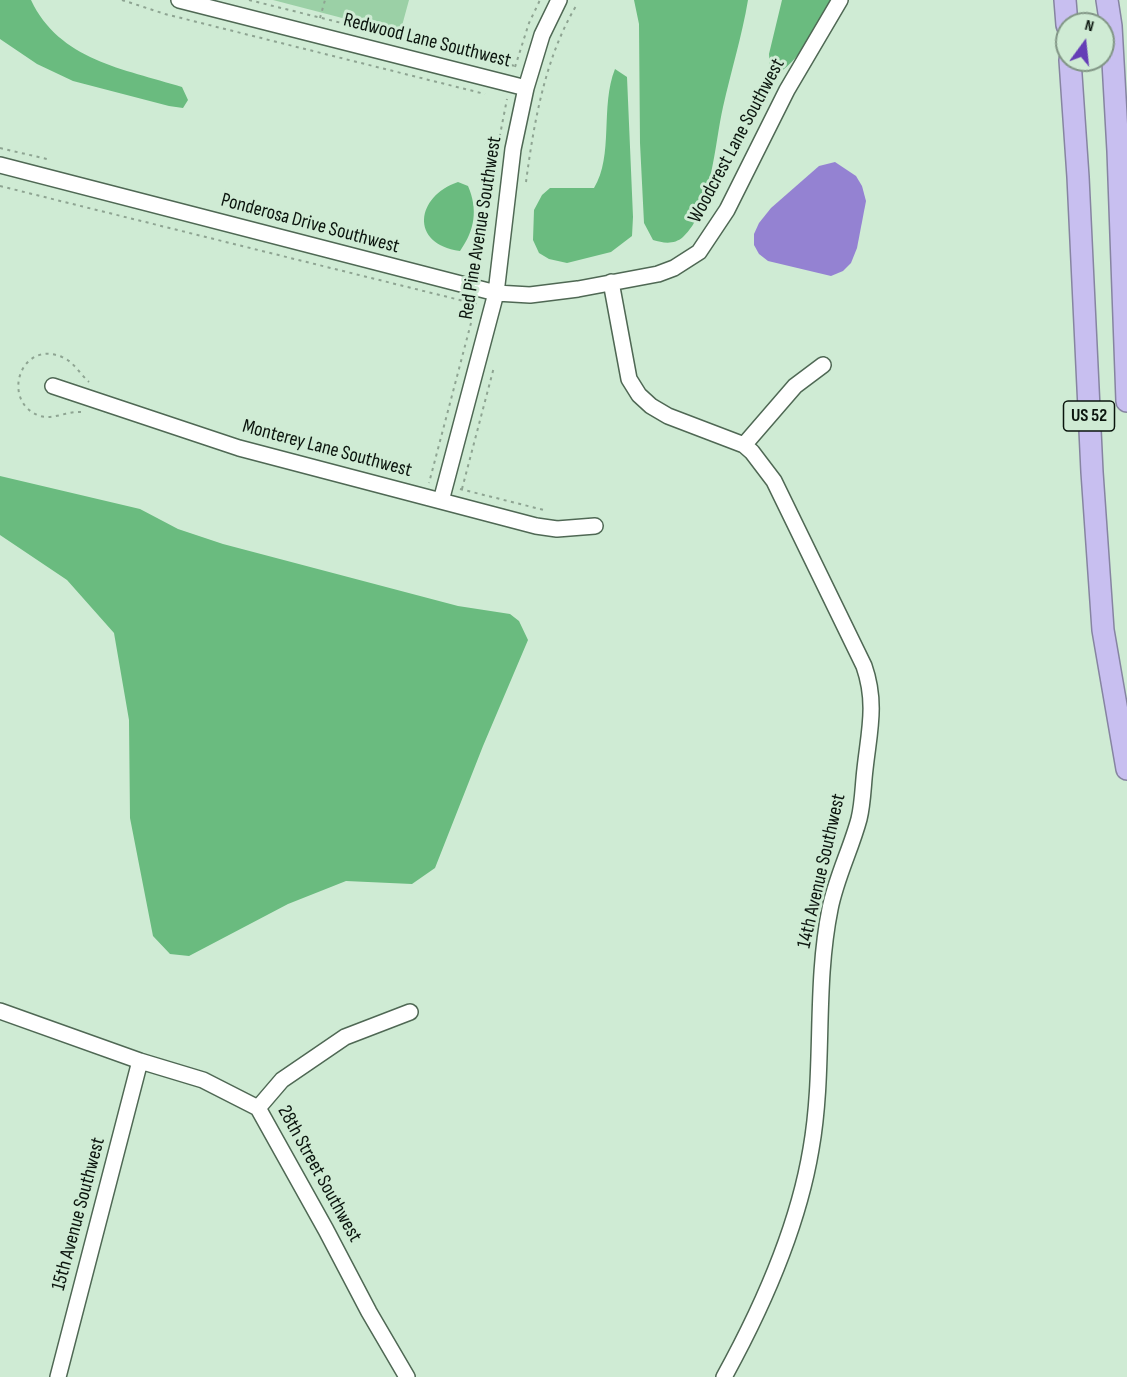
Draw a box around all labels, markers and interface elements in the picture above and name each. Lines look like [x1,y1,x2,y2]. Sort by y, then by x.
street label: Redwood Lane Southwest [341,9,513,73]
north arrow [1055,12,1115,72]
text: N [1083,16,1096,36]
street label: Woodcrest Lane Southwest [684,55,790,227]
street label: Red Pine Avenue Southwest [455,135,507,321]
street label: Ponderosa Drive Southwest [218,189,402,259]
road number: US 52 [1064,401,1114,431]
street label: Monterey Lane Southwest [240,415,414,483]
street label: 14th Avenue Southwest [793,792,851,950]
street label: 28th Street Southwest [272,1101,366,1247]
street label: 15th Avenue Southwest [47,1135,111,1293]

